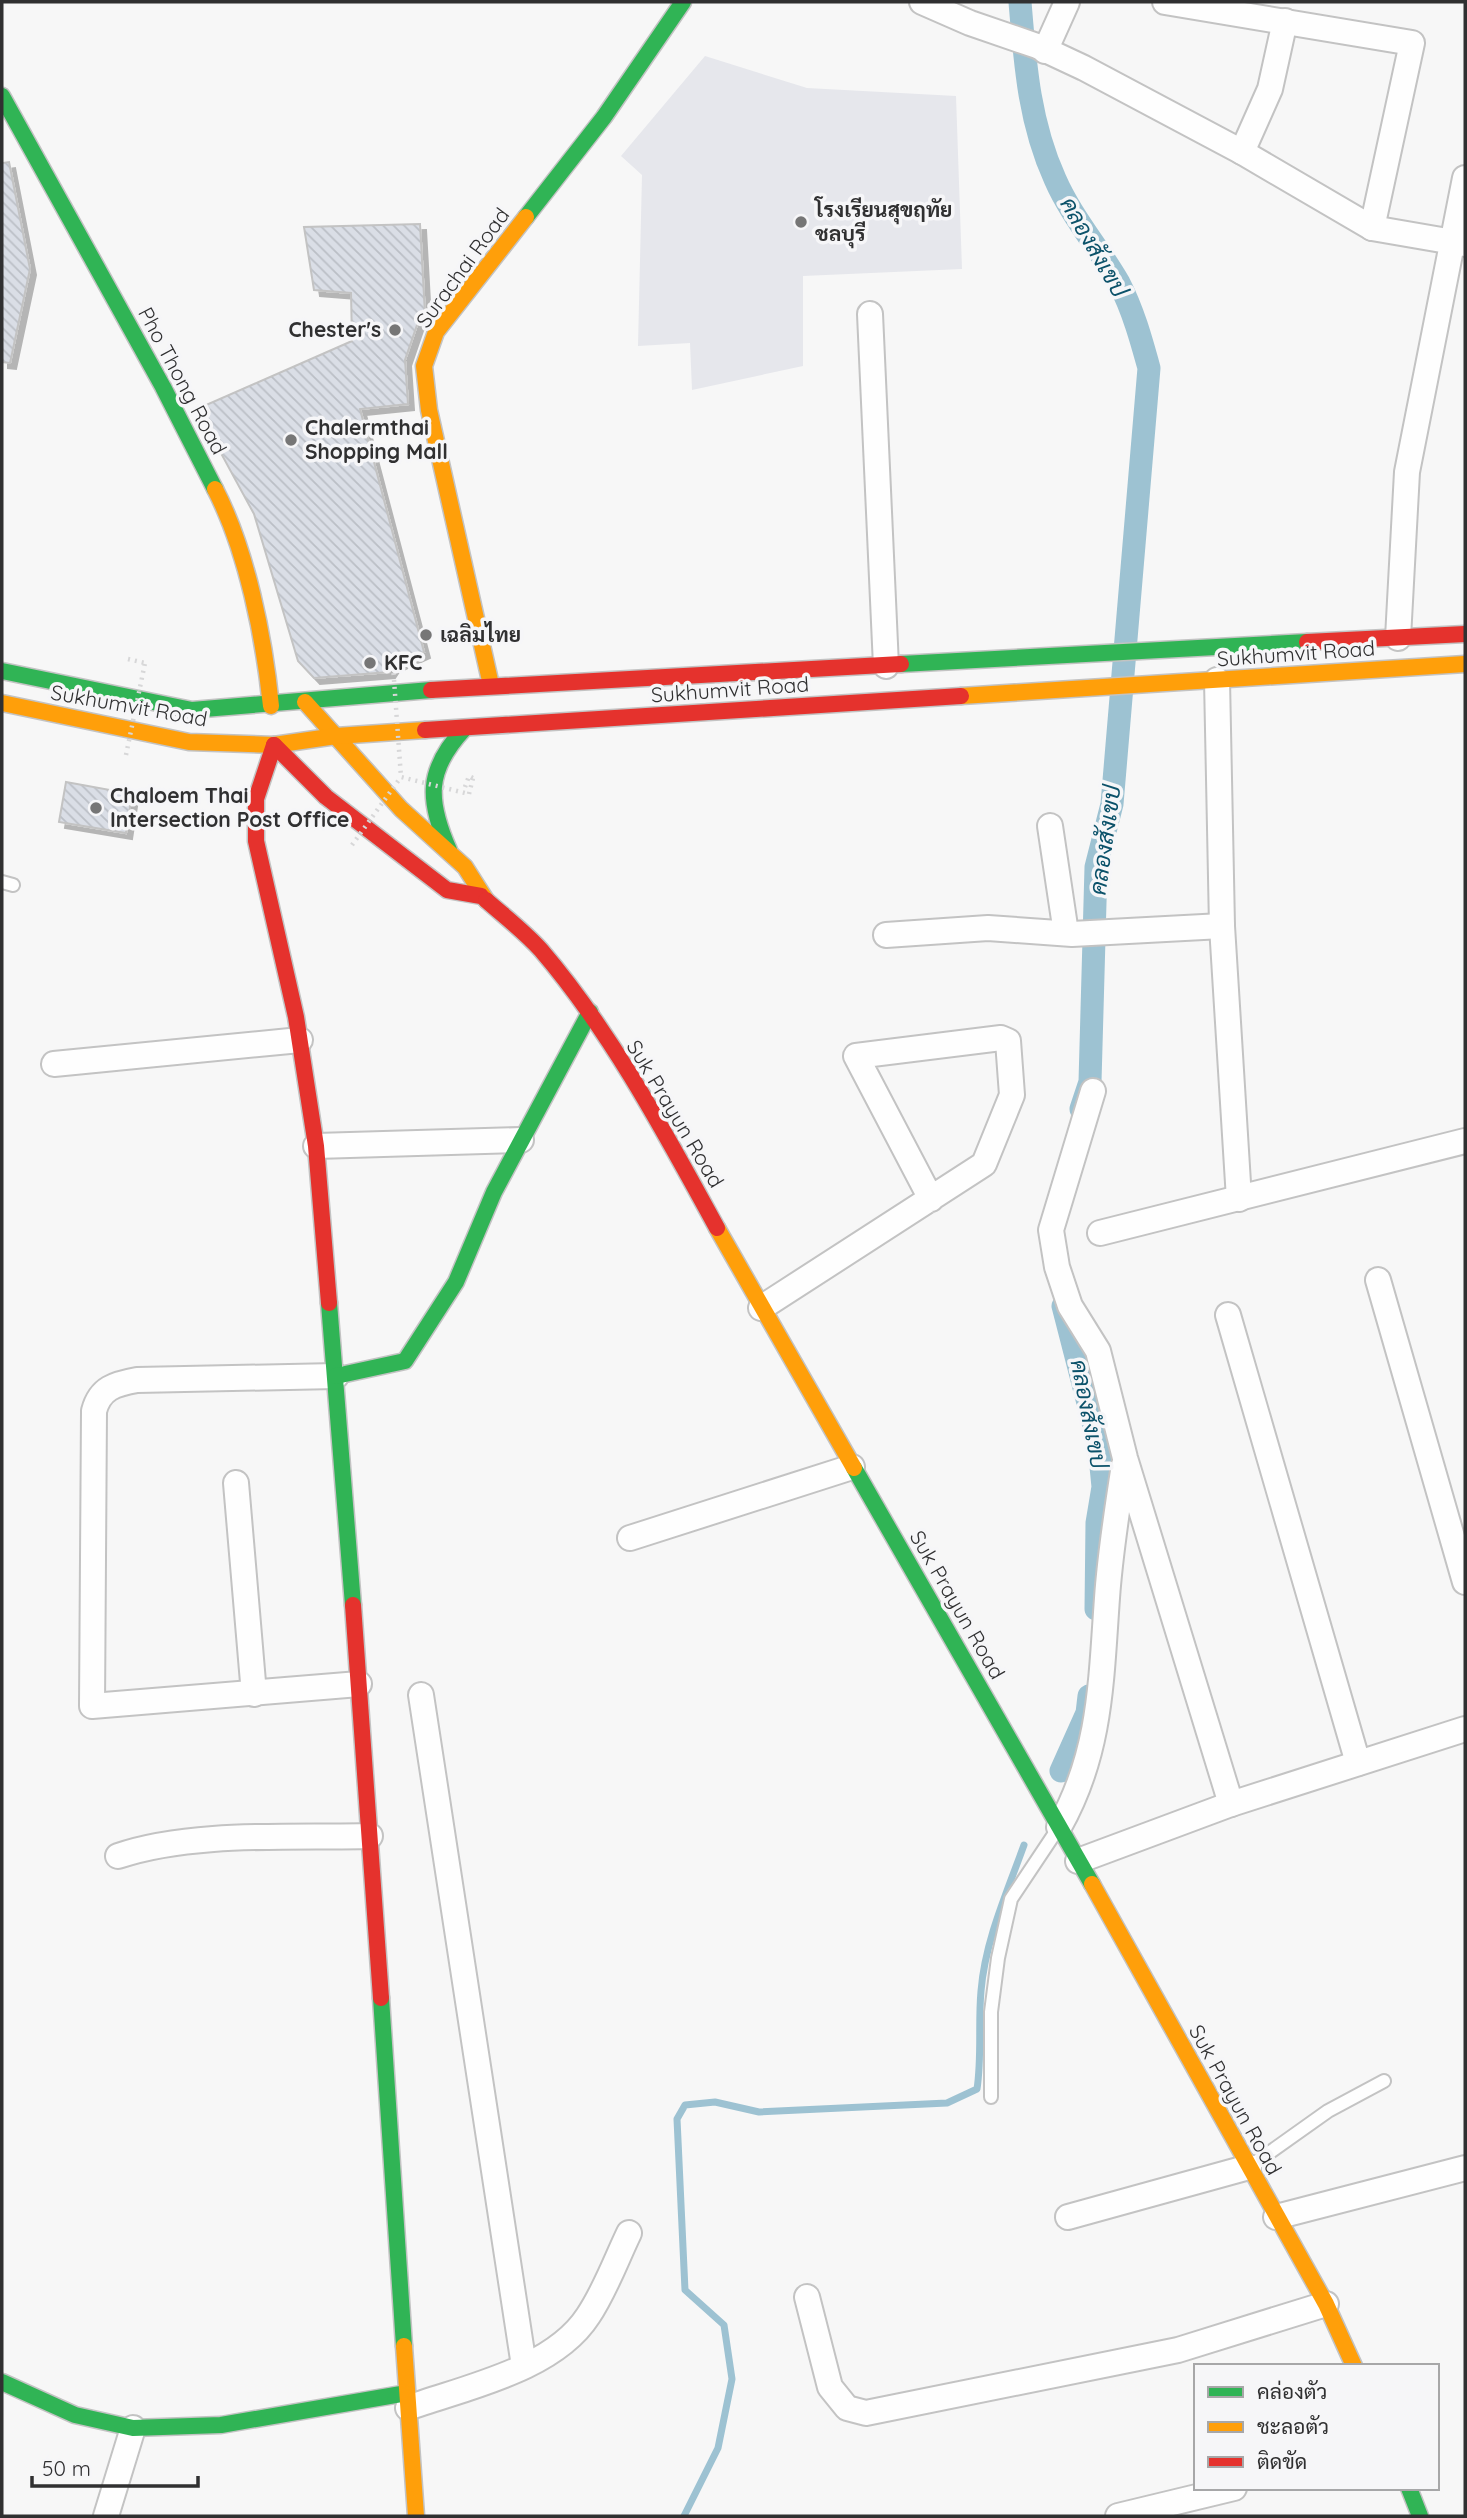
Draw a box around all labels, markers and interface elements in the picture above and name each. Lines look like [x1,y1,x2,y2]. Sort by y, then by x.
water label: คลองสังเขป [1054,192,1135,303]
place label: โรงเรียนสุขฤทัย ชลบุรี [813,196,952,249]
street label: Surachai Road [410,202,514,333]
marker: โรงเรียนสุขฤทัย ชลบุรี [793,214,809,230]
street label: Pho Thong Road [133,302,233,459]
place label: Chester's [288,316,381,342]
marker: Chester's [387,322,403,338]
place label: Chalermthai Shopping Mall [305,414,448,464]
marker: Chalermthai Shopping Mall [283,432,299,448]
place label: เฉลิมไทย [440,621,521,647]
marker: เฉลิมไทย [418,627,434,643]
street label: Sukhumvit Road [1216,635,1376,671]
place label: KFC [384,649,423,675]
marker: KFC [362,655,378,671]
street label: Sukhumvit Road [650,671,810,707]
street label: Sukhumvit Road [49,678,209,732]
place label: Chaloem Thai Intersection Post Office [110,782,349,832]
water label: คลองสังเขป [1082,782,1127,897]
marker: Chaloem Thai Intersection Post Office [88,800,104,816]
street label: Suk Prayun Road [622,1035,730,1192]
water label: คลองสังเขป [1065,1357,1114,1472]
street label: Suk Prayun Road [905,1525,1011,1684]
street label: Suk Prayun Road [1184,2020,1288,2179]
legend [1194,2364,1439,2490]
text: คล่องตัว [1257,2378,1327,2404]
text: ชะลอตัว [1257,2413,1329,2439]
scale bar [32,2444,198,2488]
text: ติดขัด [1257,2448,1307,2474]
text: 50 m [42,2455,91,2481]

